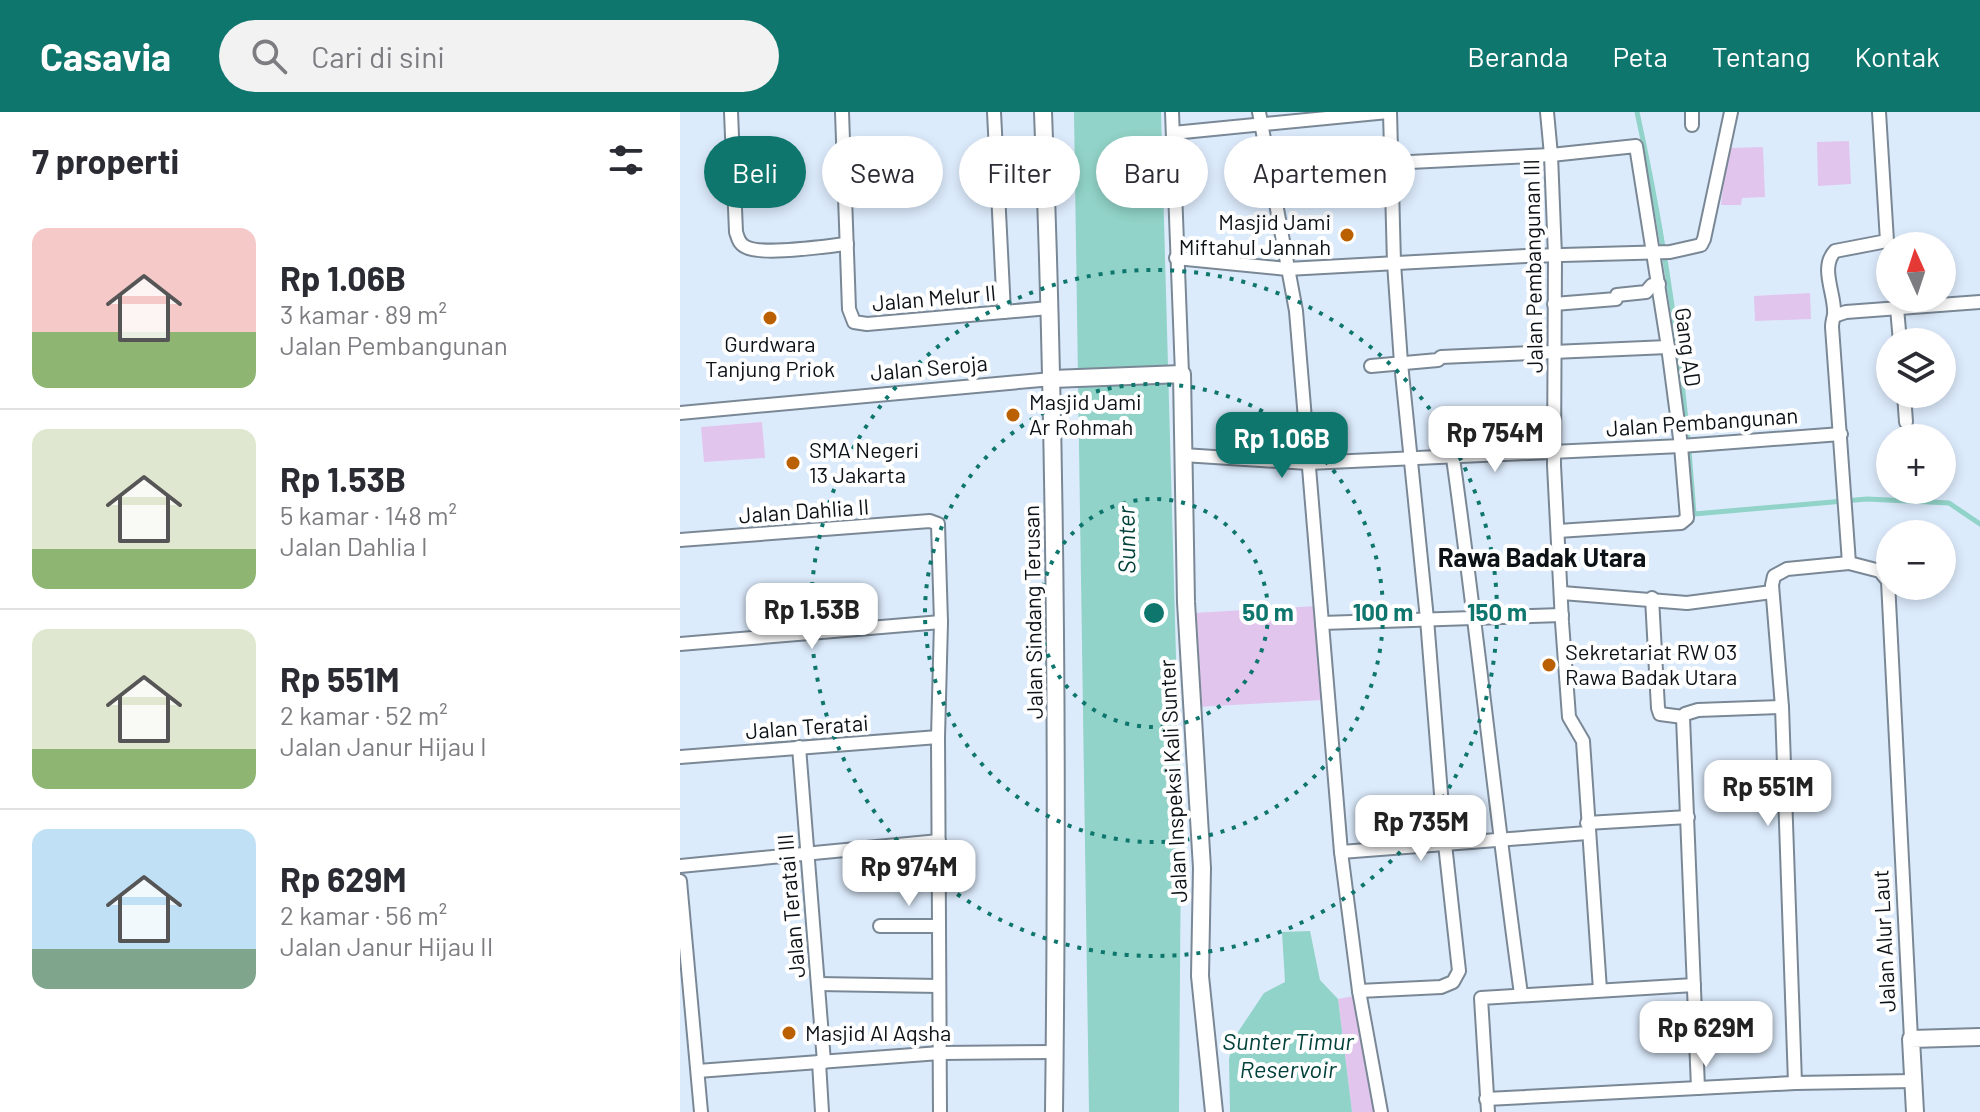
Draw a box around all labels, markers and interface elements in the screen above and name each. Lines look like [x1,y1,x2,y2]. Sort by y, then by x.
search box [219,20,779,92]
text: Casavia [40,33,171,79]
icon: search [247,34,291,78]
text: Cari di sini [311,38,445,74]
text: Beranda [1467,39,1569,73]
text: Peta [1613,39,1668,73]
text: Tentang [1712,39,1810,73]
text: Kontak [1854,39,1940,73]
chip: Beli [704,136,806,208]
chip: Sewa [822,136,943,208]
chip: Filter [959,136,1080,208]
chip: Baru [1096,136,1208,208]
chip: Apartemen [1224,136,1415,208]
icon: filters [604,138,648,182]
text: 7 properti [32,140,179,181]
street label: Jalan Pembangunan III [1517,159,1547,373]
place label: Masjid Jami Miftahul Jannah [1179,208,1331,259]
marker: Masjid Jami Miftahul Jannah [1338,226,1356,244]
north arrow [1876,232,1956,312]
map controls [1876,232,1956,600]
text: Rp 1.06B [280,257,406,298]
icon: home [96,260,192,356]
street label: Jalan Melur II [871,279,997,315]
text: 3 kamar · 89 m² [280,298,447,329]
street label: Gang AD [1671,306,1707,388]
marker: Gurdwara Tanjung Priok [761,309,779,327]
button: layers [1876,328,1956,408]
text: Jalan Pembangunan [280,329,508,360]
place label: Gurdwara Tanjung Priok [705,330,835,381]
street label: Jalan Seroja [869,349,989,385]
place label: Masjid Jami Ar Rohmah [1029,388,1142,439]
street label: Jalan Pembangunan [1605,401,1799,441]
marker: Masjid Jami Ar Rohmah [1004,406,1022,424]
pin: Rp 754M [1421,406,1569,474]
pin: Rp 1.06B [1199,412,1365,480]
text: Rp 754M [1446,416,1544,447]
text: Rp 1.06B [1234,422,1330,453]
button: + [1876,424,1956,504]
place label: SMA Negeri 13 Jakarta [809,436,919,487]
marker: SMA Negeri 13 Jakarta [784,454,802,472]
text: Rp 1.53B [280,458,406,499]
icon: home [96,461,192,557]
street label: Jalan Dahlia II [738,492,870,528]
text: 5 kamar · 148 m² [280,499,457,530]
water label: Sunter [1110,504,1141,574]
street label: Jalan Sindang Terusan [1017,505,1047,719]
button: − [1876,520,1956,600]
text: Jalan Dahlia I [280,530,428,561]
district label: Rawa Badak Utara [1438,541,1646,572]
pin: Rp 1.53B [729,583,895,651]
text: Rp 1.53B [764,593,860,624]
text: 50 m [1242,597,1294,626]
text: 100 m [1353,597,1413,626]
text: 150 m [1467,597,1527,626]
centre of rings [1140,599,1168,627]
place label: Sekretariat RW 03 Rawa Badak Utara [1565,638,1737,689]
marker: Sekretariat RW 03 Rawa Badak Utara [1540,656,1558,674]
text: Rp 551M [280,658,400,699]
street label: Jalan Inspeksi Kali Sunter [1153,659,1191,903]
icon: home [96,661,192,757]
text: 2 kamar · 52 m² [280,699,448,730]
street label: Jalan Teratai [745,709,869,743]
text: Jalan Janur Hijau I [280,730,487,761]
pin: Rp 551M [1694,760,1842,828]
text: Rp 551M [1722,770,1814,801]
pin: Rp 735M [1347,795,1495,863]
text: Rp 735M [1373,805,1469,836]
street label: Jalan Teratai III [771,833,809,979]
pin: Rp 974M [835,840,983,908]
text: Rp 974M [861,850,957,881]
text: Rp 629M [280,858,407,899]
icon: home [96,861,192,957]
street label: Jalan Alur Laut [1866,869,1900,1013]
text: 2 kamar · 56 m² [280,899,447,930]
text: Jalan Janur Hijau II [280,930,494,961]
pin: Rp 629M [1632,1001,1780,1069]
text: Rp 629M [1658,1011,1754,1042]
place label: Masjid Al Aqsha [805,1019,951,1045]
marker: Masjid Al Aqsha [780,1024,798,1042]
water label: Sunter Timur Reservoir [1222,1026,1355,1083]

